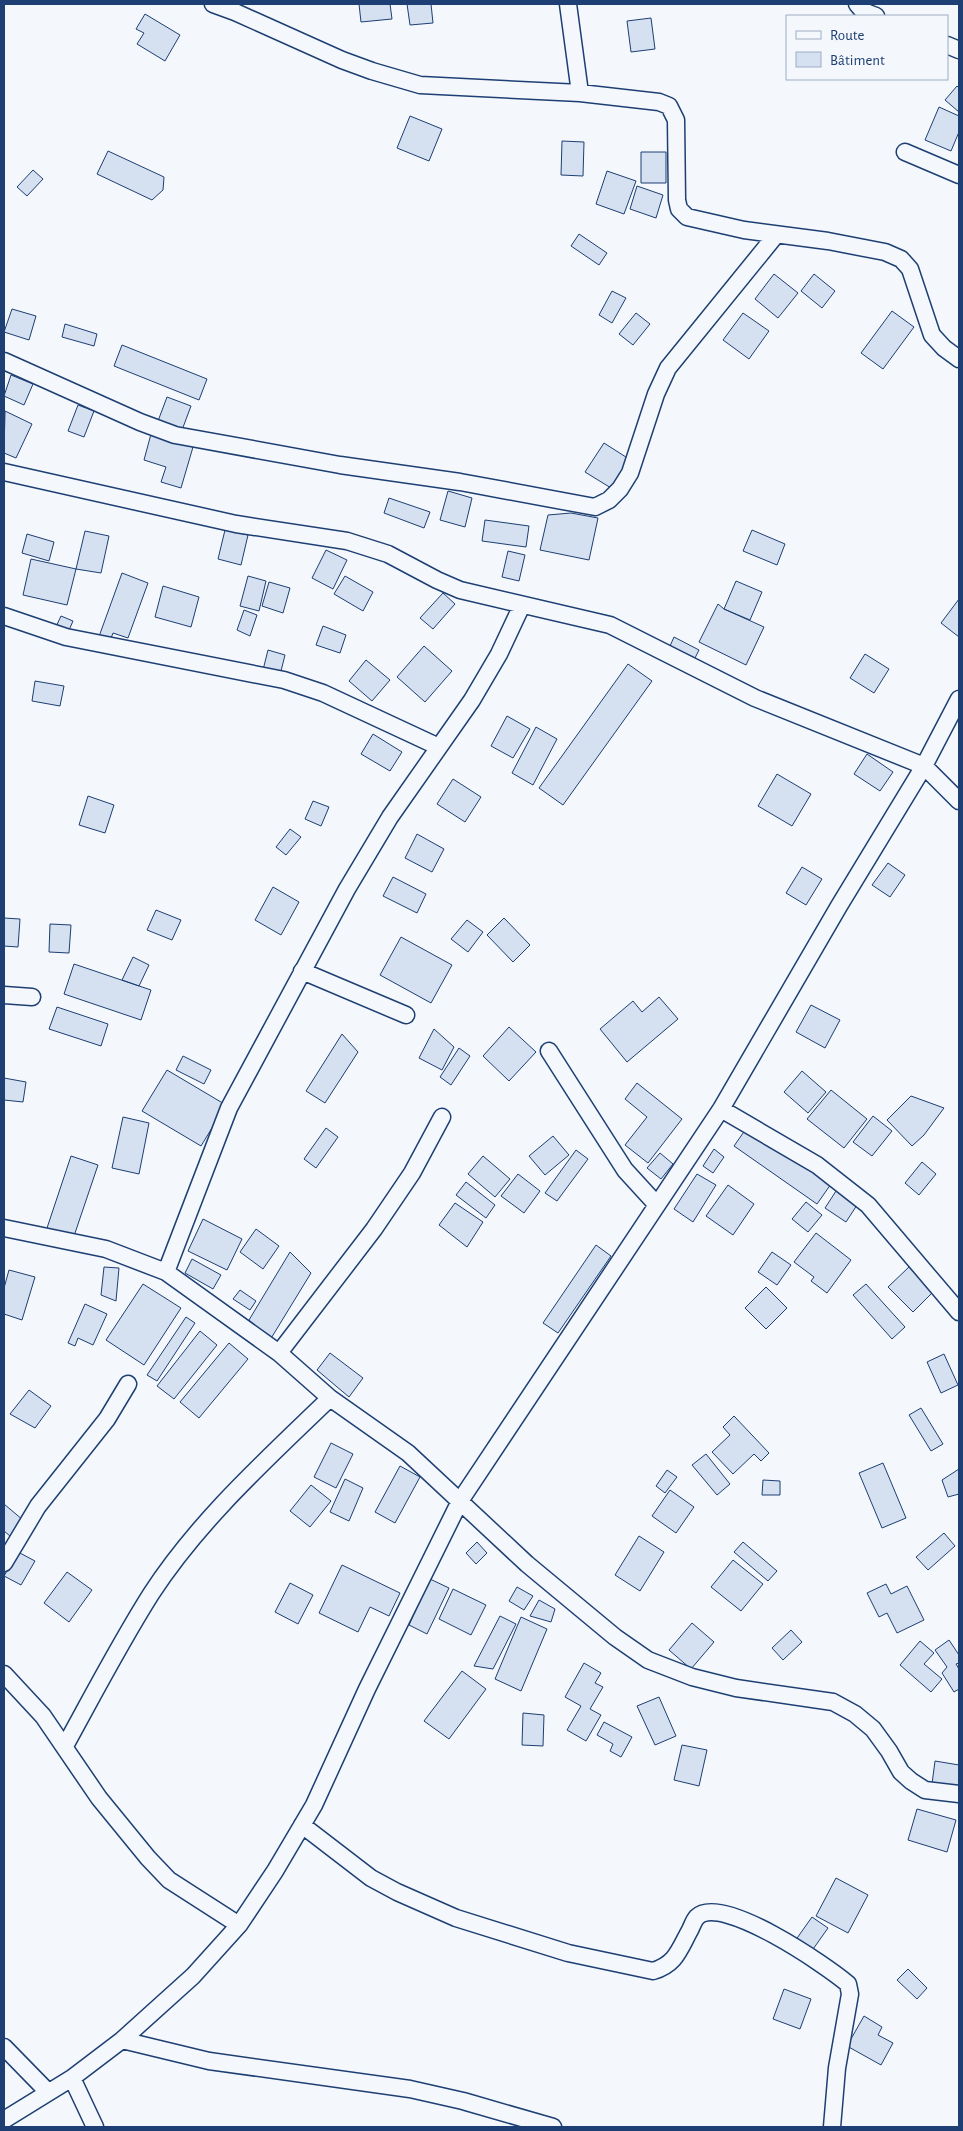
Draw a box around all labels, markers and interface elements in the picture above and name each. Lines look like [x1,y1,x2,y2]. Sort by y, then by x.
legend [786,15,948,80]
text: Route [830,28,864,43]
text: Bâtiment [830,53,885,68]

